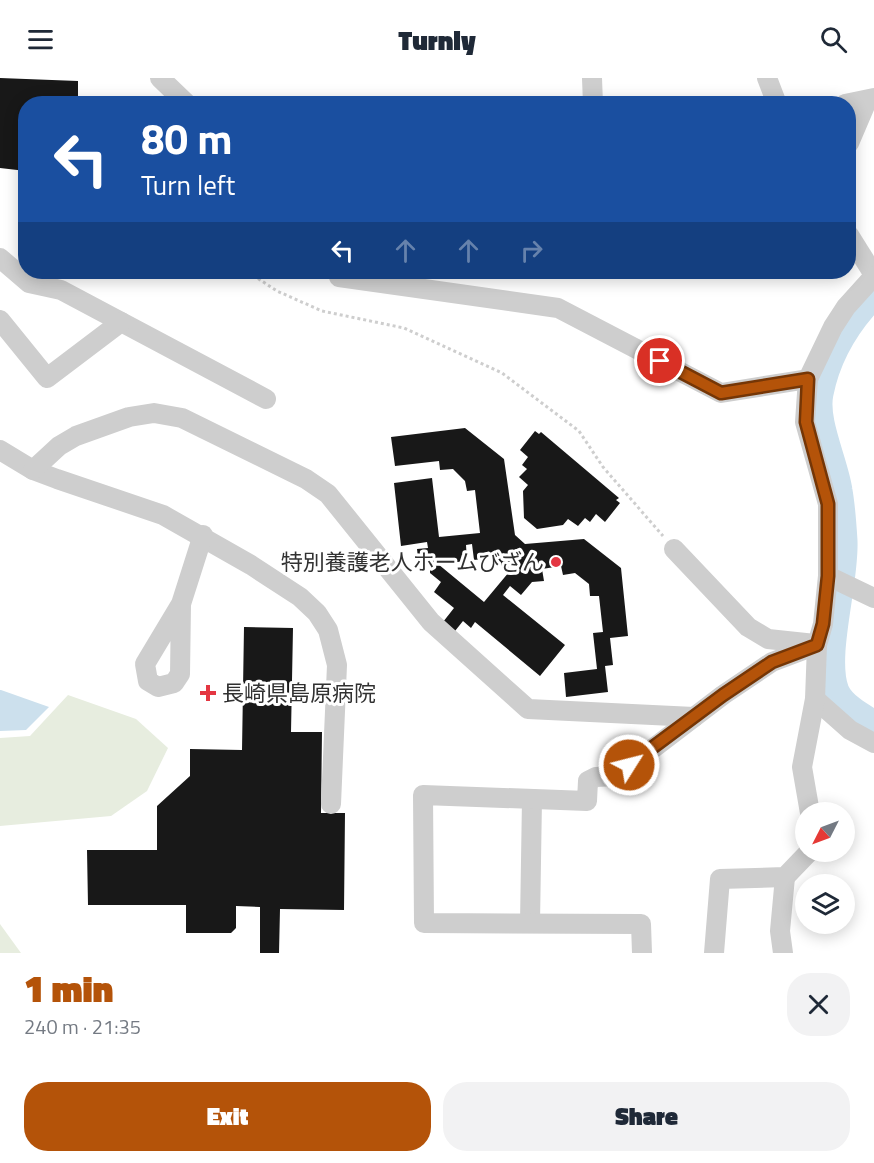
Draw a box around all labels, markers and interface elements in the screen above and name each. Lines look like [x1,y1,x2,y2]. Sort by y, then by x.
text: Turnly [398,19,476,60]
icon: menu [24,23,57,56]
icon: search [817,23,850,56]
text: 80 m [141,106,233,170]
icon: left [42,120,120,198]
text: Turn left [141,164,235,205]
icon: left [326,234,359,267]
icon: ahead [389,234,422,267]
icon: ahead [452,234,485,267]
icon: right [515,234,548,267]
pin [634,335,685,386]
icon: arrive [643,344,676,377]
place label: 特別養護老人ホームびざん [281,545,544,579]
marker: 特別養護老人ホームびざん [549,555,563,569]
place label: 長崎県島原病院 [222,676,376,710]
marker: 長崎県島原病院 [199,684,217,702]
position arrow [597,733,661,797]
north arrow [795,802,855,862]
map controls [795,802,855,934]
button: layers [795,874,855,934]
text: 1 min [24,961,113,1016]
button: close [787,973,850,1036]
text: 240 m · 21:35 [24,1011,141,1042]
button: Exit [24,1082,431,1151]
button: Share [443,1082,850,1151]

